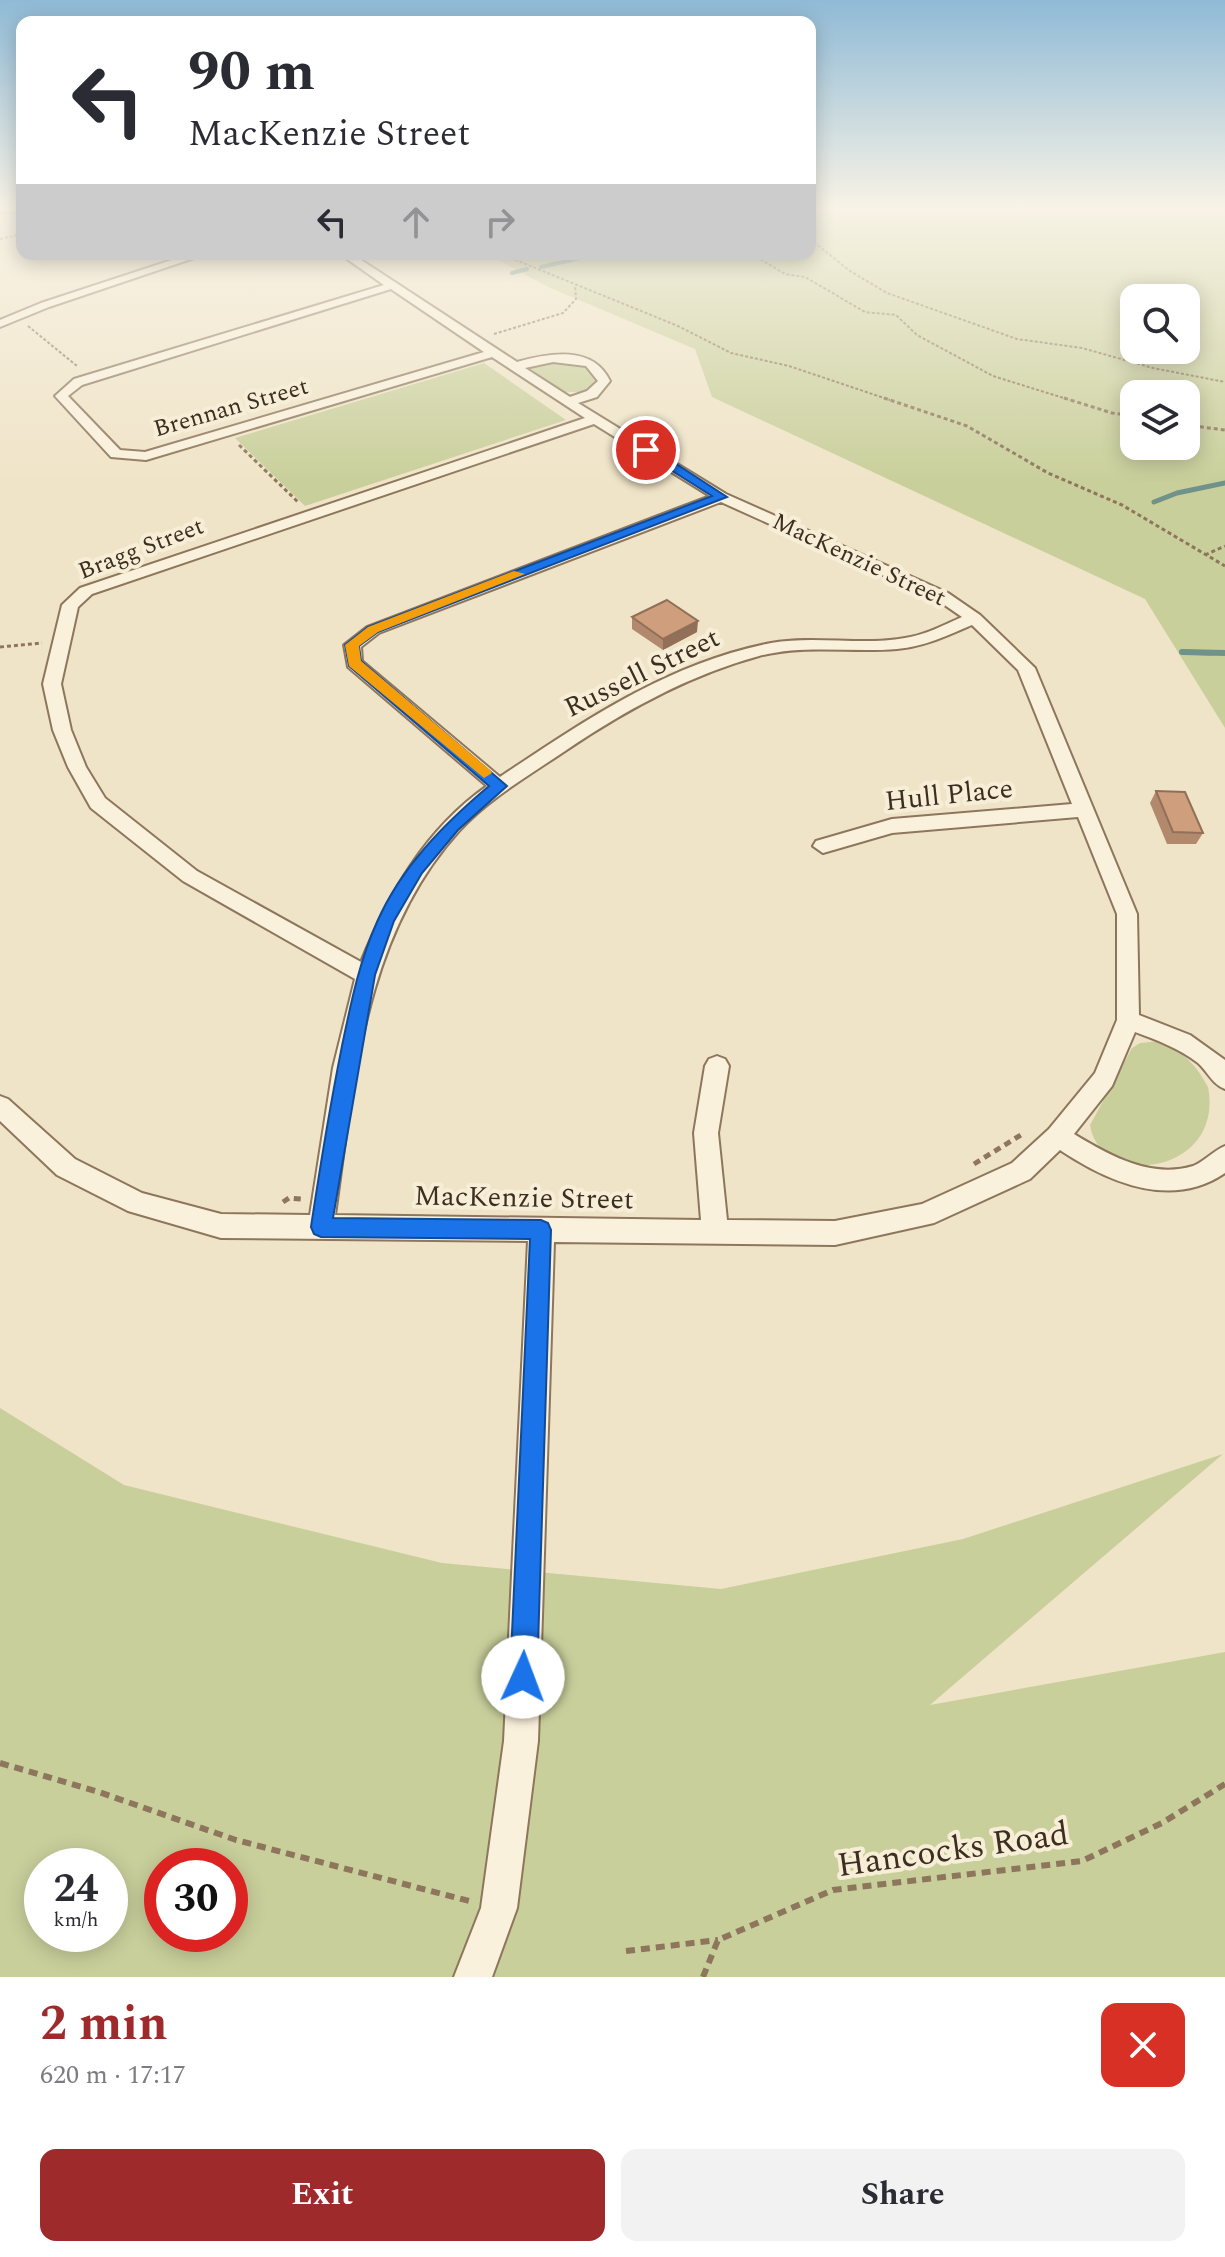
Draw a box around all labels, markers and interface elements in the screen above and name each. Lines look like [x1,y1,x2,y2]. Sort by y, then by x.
text: 90 m [188,30,315,115]
icon: left [56,48,160,152]
text: MacKenzie Street [188,107,470,162]
icon: left [310,200,354,244]
icon: ahead [394,200,438,244]
icon: right [478,200,522,244]
map controls [1120,284,1200,460]
button: search [1120,284,1200,364]
street label: Brennan Street [149,369,313,447]
button: layers [1120,380,1200,460]
pin [612,416,680,484]
icon: arrive [624,428,668,472]
street label: MacKenzie Street [766,504,952,616]
street label: Bragg Street [73,509,209,589]
street label: Russell Street [557,617,727,729]
street label: Hull Place [883,767,1015,823]
street label: MacKenzie Street [414,1175,634,1221]
position arrow [481,1635,565,1719]
street label: Hancocks Road [834,1808,1072,1892]
speed limit sign: 30 [144,1848,248,1952]
text: 24 [54,1859,98,1920]
text: km/h [54,1905,99,1935]
text: 2 min [40,1988,168,2061]
button: close [1101,2003,1185,2087]
text: 620 m · 17:17 [40,2055,186,2095]
button: Exit [40,2149,605,2241]
button: Share [621,2149,1185,2241]

